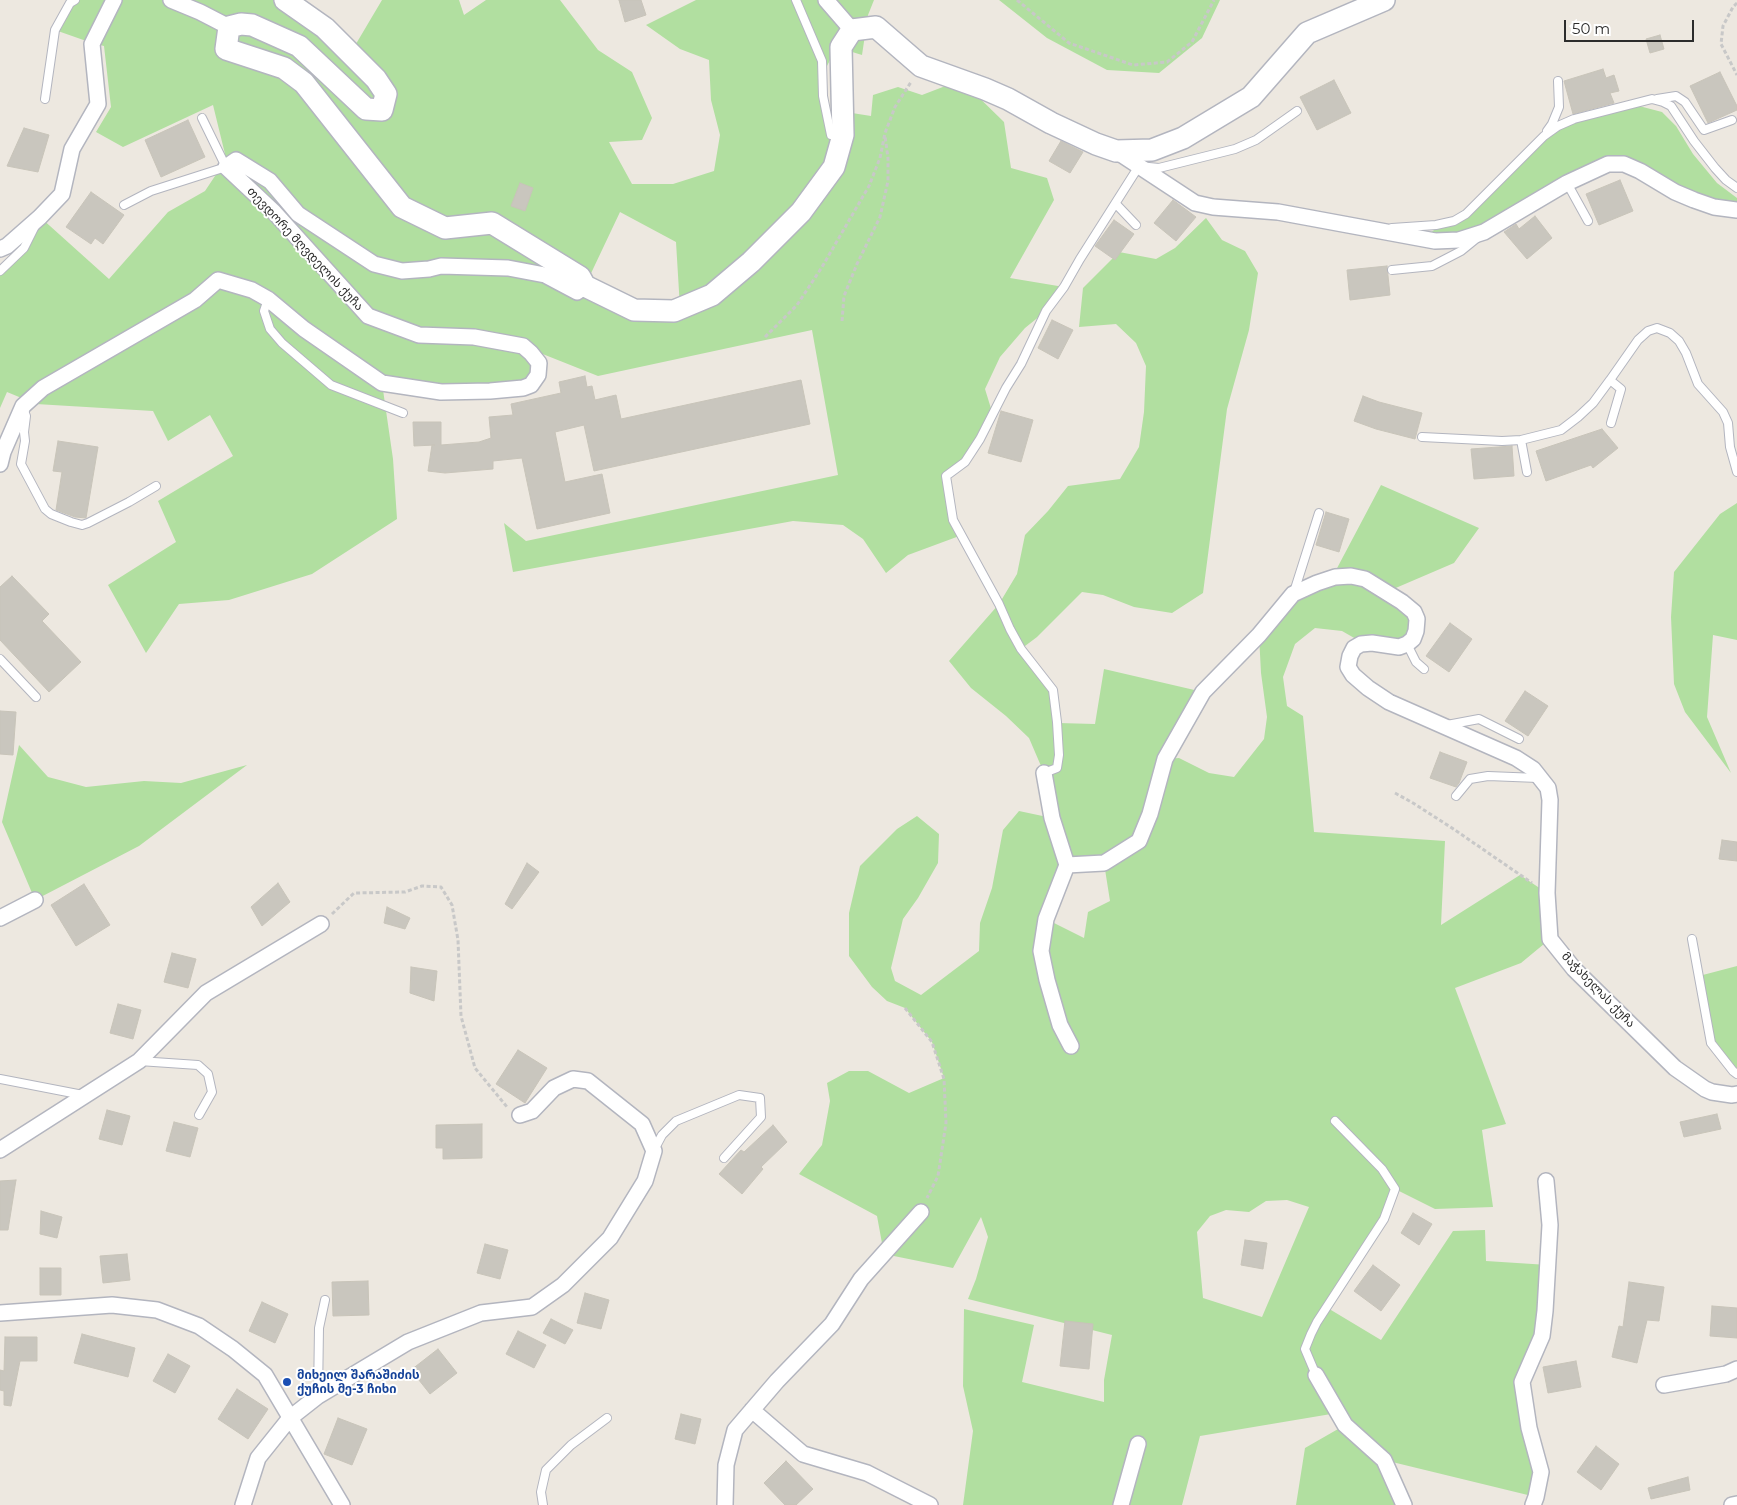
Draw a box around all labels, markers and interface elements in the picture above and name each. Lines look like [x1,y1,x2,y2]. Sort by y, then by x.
scale bar [1567,10,1697,42]
text: 50 m [1572,19,1610,38]
street label: თევდორე მღვდელის ქუჩა [244,184,366,314]
street label: მაჭახელას ქუჩა [1558,949,1638,1031]
place label: მიხეილ შარაშიძის ქუჩის მე-3 ჩიხი [297,1368,419,1396]
marker: მიხეილ შარაშიძის ქუჩის მე-3 ჩიხი [281,1376,293,1388]

